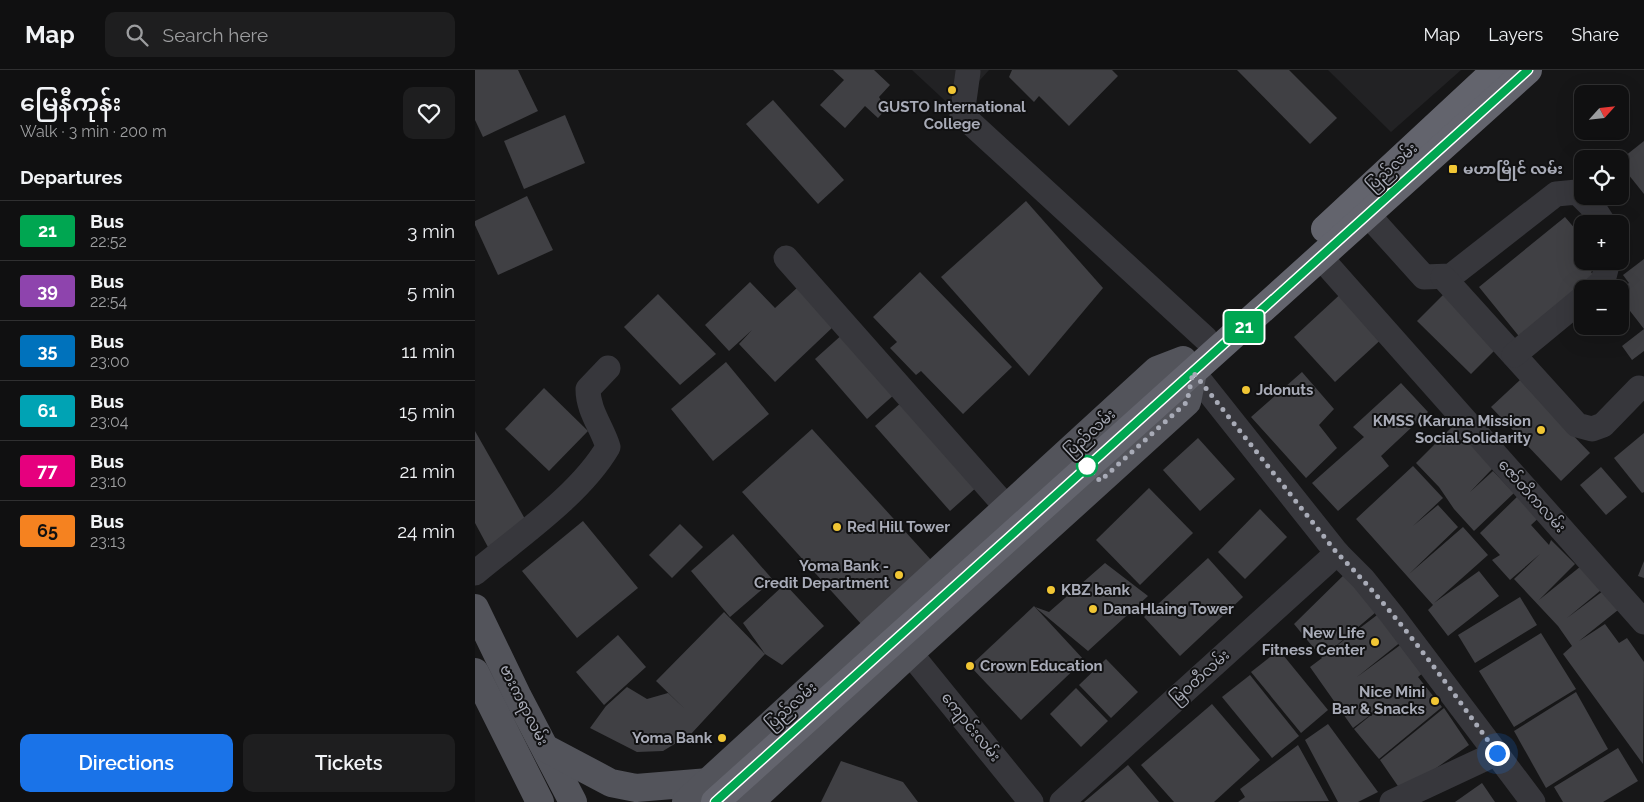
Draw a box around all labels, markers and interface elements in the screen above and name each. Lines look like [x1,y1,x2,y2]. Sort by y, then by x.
search box [105,12,455,57]
text: Map [25,20,75,49]
icon: search [123,21,151,49]
text: Search here [163,24,268,46]
text: Map [1424,24,1460,45]
text: Layers [1488,24,1543,45]
text: Share [1571,24,1619,45]
marker: GUSTO International College [946,84,958,96]
north arrow [1574,85,1629,140]
map controls [1574,85,1629,335]
button: heart [403,87,455,139]
text: မြေနီကုန်း [20,88,121,117]
place label: GUSTO International College [878,98,1026,133]
text: Walk · 3 min · 200 m [20,122,167,141]
street label: ပြည်လမ်း [1362,138,1423,197]
button: locate [1574,150,1629,205]
place label: မဟာမြိုင် လမ်း [1463,159,1563,181]
marker: မဟာမြိုင် လမ်း [1447,163,1459,175]
text: Departures [20,166,122,188]
text: Bus [90,210,124,232]
button: + [1574,215,1629,270]
text: 21 [38,220,57,241]
text: 3 min [407,220,455,242]
text: 22:52 [90,232,127,251]
text: Bus [90,270,124,292]
text: 39 [37,280,58,301]
text: 5 min [407,280,455,302]
button: − [1574,280,1629,335]
text: 22:54 [90,292,127,311]
line badge: 21 [1221,311,1267,343]
text: 21 [1234,316,1254,337]
text: Bus [90,330,124,352]
text: 35 [37,340,58,361]
text: 11 min [401,340,455,362]
text: 23:00 [90,352,129,371]
place label: Jdonuts [1256,381,1313,399]
marker: Jdonuts [1240,384,1252,396]
text: Bus [90,390,124,412]
text: 61 [38,400,57,421]
text: 15 min [399,400,455,422]
street label: ပြည်လမ်း [1060,404,1121,463]
text: 23:04 [90,412,128,431]
place label: KMSS (Karuna Mission Social Solidarity [1373,412,1532,447]
marker: KMSS (Karuna Mission Social Solidarity [1535,424,1547,436]
text: Bus [90,450,124,472]
unlabelled marker [1076,455,1098,477]
street label: ဇော်တိကလမ်း [1494,455,1570,536]
text: 77 [37,460,58,481]
text: 21 min [399,460,455,482]
text: 23:10 [90,472,127,491]
text: Bus [90,510,124,532]
place label: Red Hill Tower [847,518,950,536]
text: 65 [37,520,58,541]
text: 24 min [397,520,455,542]
marker: Red Hill Tower [831,521,843,533]
text: 23:13 [90,532,125,551]
place label: Yoma Bank - Credit Department [754,557,889,592]
marker: Yoma Bank - Credit Department [893,569,905,581]
place label: KBZ bank [1061,581,1130,599]
marker: KBZ bank [1045,584,1057,596]
place label: DanaHlaing Tower [1103,600,1234,618]
marker: DanaHlaing Tower [1087,603,1099,615]
place label: New Life Fitness Center [1262,624,1365,659]
marker: New Life Fitness Center [1369,636,1381,648]
street label: မြဝတီလမ်း [1166,645,1235,710]
place label: Crown Education [980,657,1103,675]
marker: Crown Education [964,660,976,672]
street label: ဗားကရာလမ်း [493,661,553,750]
street label: ပြည်လမ်း [761,678,822,736]
place label: Nice Mini Bar & Snacks [1332,683,1425,718]
street label: ကျောင်းလမ်း [935,688,1005,767]
marker: Nice Mini Bar & Snacks [1429,695,1441,707]
place label: Yoma Bank [632,729,713,747]
marker: Yoma Bank [716,732,728,744]
button: Directions [20,734,233,792]
button: Tickets [243,734,455,792]
your location [1485,741,1510,766]

